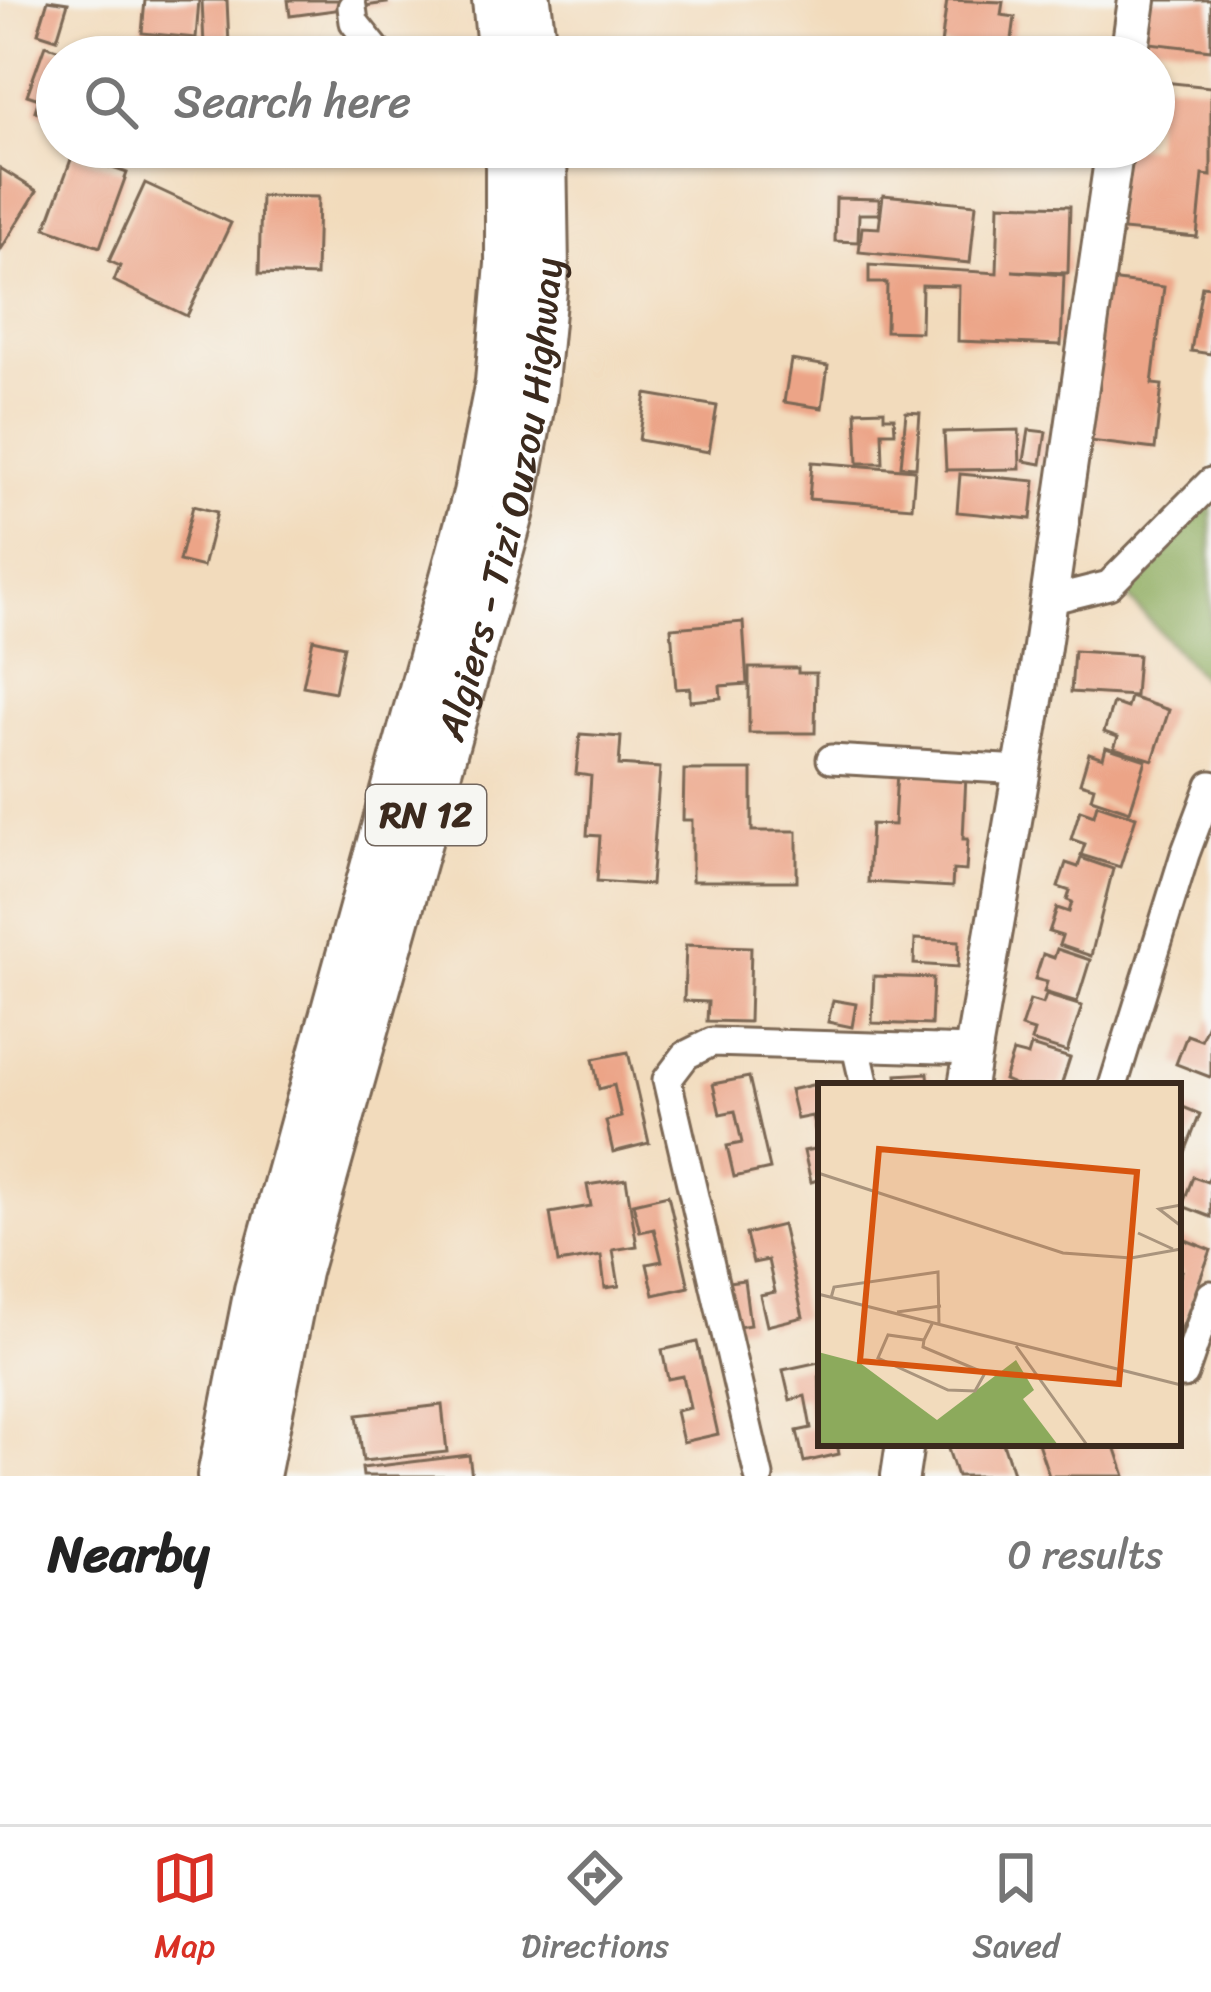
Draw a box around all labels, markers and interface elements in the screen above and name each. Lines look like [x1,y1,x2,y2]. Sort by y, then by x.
search box [36,36,1175,168]
text: Search here [174,62,411,142]
icon: search [78,69,144,135]
street label: Algiers - Tizi Ouzou Highway [415,257,582,749]
road number: RN 12 [366,785,486,845]
inset map [818,1083,1181,1446]
text: Nearby [48,1509,209,1599]
text: 0 results [1007,1520,1163,1589]
tab: Map [152,1845,218,1975]
tab: Directions [521,1845,669,1975]
tab: Saved [972,1845,1059,1975]

